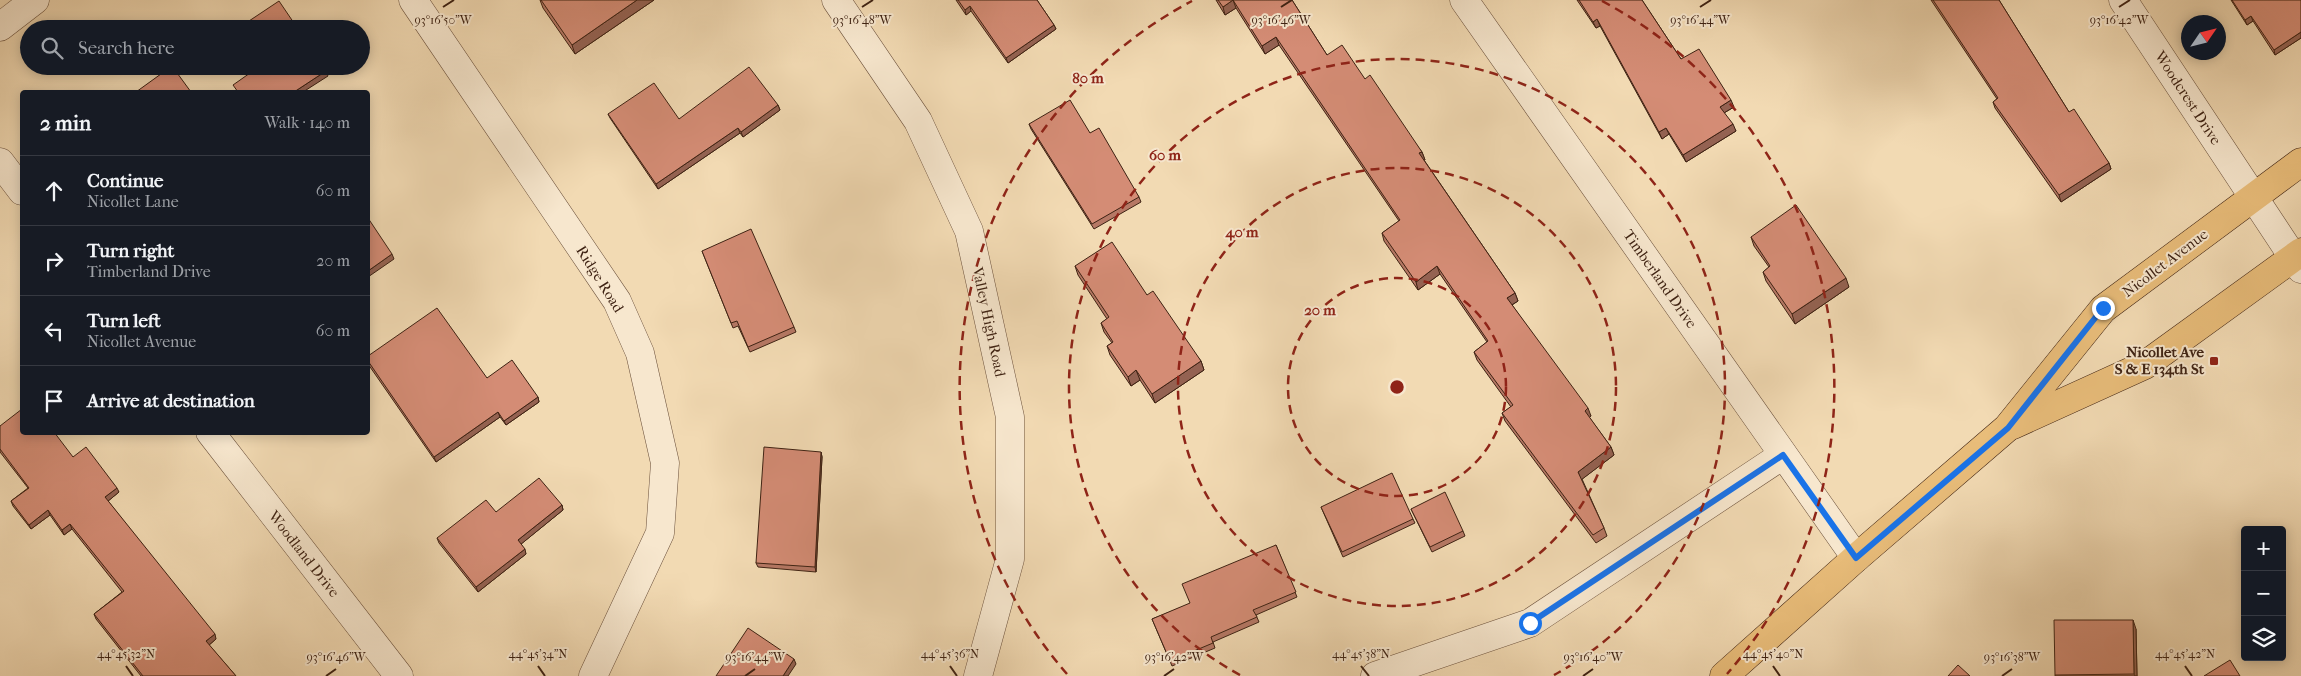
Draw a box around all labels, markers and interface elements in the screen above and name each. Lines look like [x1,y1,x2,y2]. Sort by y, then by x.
text: 93°16'50"W [414,13,473,27]
text: 93°16'48"W [833,13,892,27]
text: 93°16'46"W [1252,13,1312,27]
text: 93°16'44"W [1670,13,1731,27]
text: 93°16'42"W [2090,13,2150,27]
north arrow [2181,15,2226,60]
search box [20,20,370,75]
icon: search [38,34,66,62]
text: Search here [78,37,174,59]
street label: Woodcrest Drive [2150,47,2225,149]
text: 80 m [1072,69,1104,87]
text: 2 min [40,111,91,135]
text: Walk · 140 m [265,113,350,132]
text: 60 m [1149,146,1182,164]
text: Continue [87,170,163,192]
icon: ahead [40,177,68,205]
text: 60 m [316,181,350,200]
text: Nicollet Lane [87,192,179,211]
text: 40 m [1225,223,1259,241]
street label: Nicollet Avenue [2119,225,2212,301]
street label: Timberland Drive [1619,226,1701,332]
text: Turn right [87,240,174,262]
street label: Ridge Road [572,242,628,316]
icon: right [40,247,68,275]
text: 20 m [316,251,350,270]
text: Timberland Drive [87,262,211,281]
street label: Valley High Road [968,265,1010,379]
route end [2092,297,2115,320]
text: 20 m [1304,301,1336,319]
text: Turn left [87,310,161,332]
icon: left [40,317,68,345]
text: 60 m [316,321,350,340]
text: Nicollet Avenue [87,332,196,351]
place label: Nicollet Ave S & E 134th St [2115,343,2205,378]
marker: Nicollet Ave S & E 134th St [2208,355,2220,367]
centre of rings [1388,378,1406,396]
icon: arrive [40,387,68,415]
text: Arrive at destination [87,390,255,412]
street label: Woodland Drive [264,506,344,601]
map controls [2241,526,2286,661]
button: + [2241,526,2286,571]
button: − [2241,571,2286,616]
route start [1519,612,1542,635]
button: layers [2241,616,2286,661]
text: 44°45'32"N [97,647,155,661]
text: 44°45'34"N [509,647,567,661]
text: 44°45'36"N [921,647,979,661]
text: 44°45'38"N [1332,647,1390,661]
text: 44°45'40"N [1743,647,1803,661]
text: 44°45'42"N [2155,647,2215,661]
text: 93°16'46"W [307,650,367,664]
text: 93°16'44"W [725,650,786,664]
text: 93°16'42"W [1145,650,1205,664]
text: 93°16'40"W [1563,650,1624,664]
text: 93°16'38"W [1984,650,2041,664]

